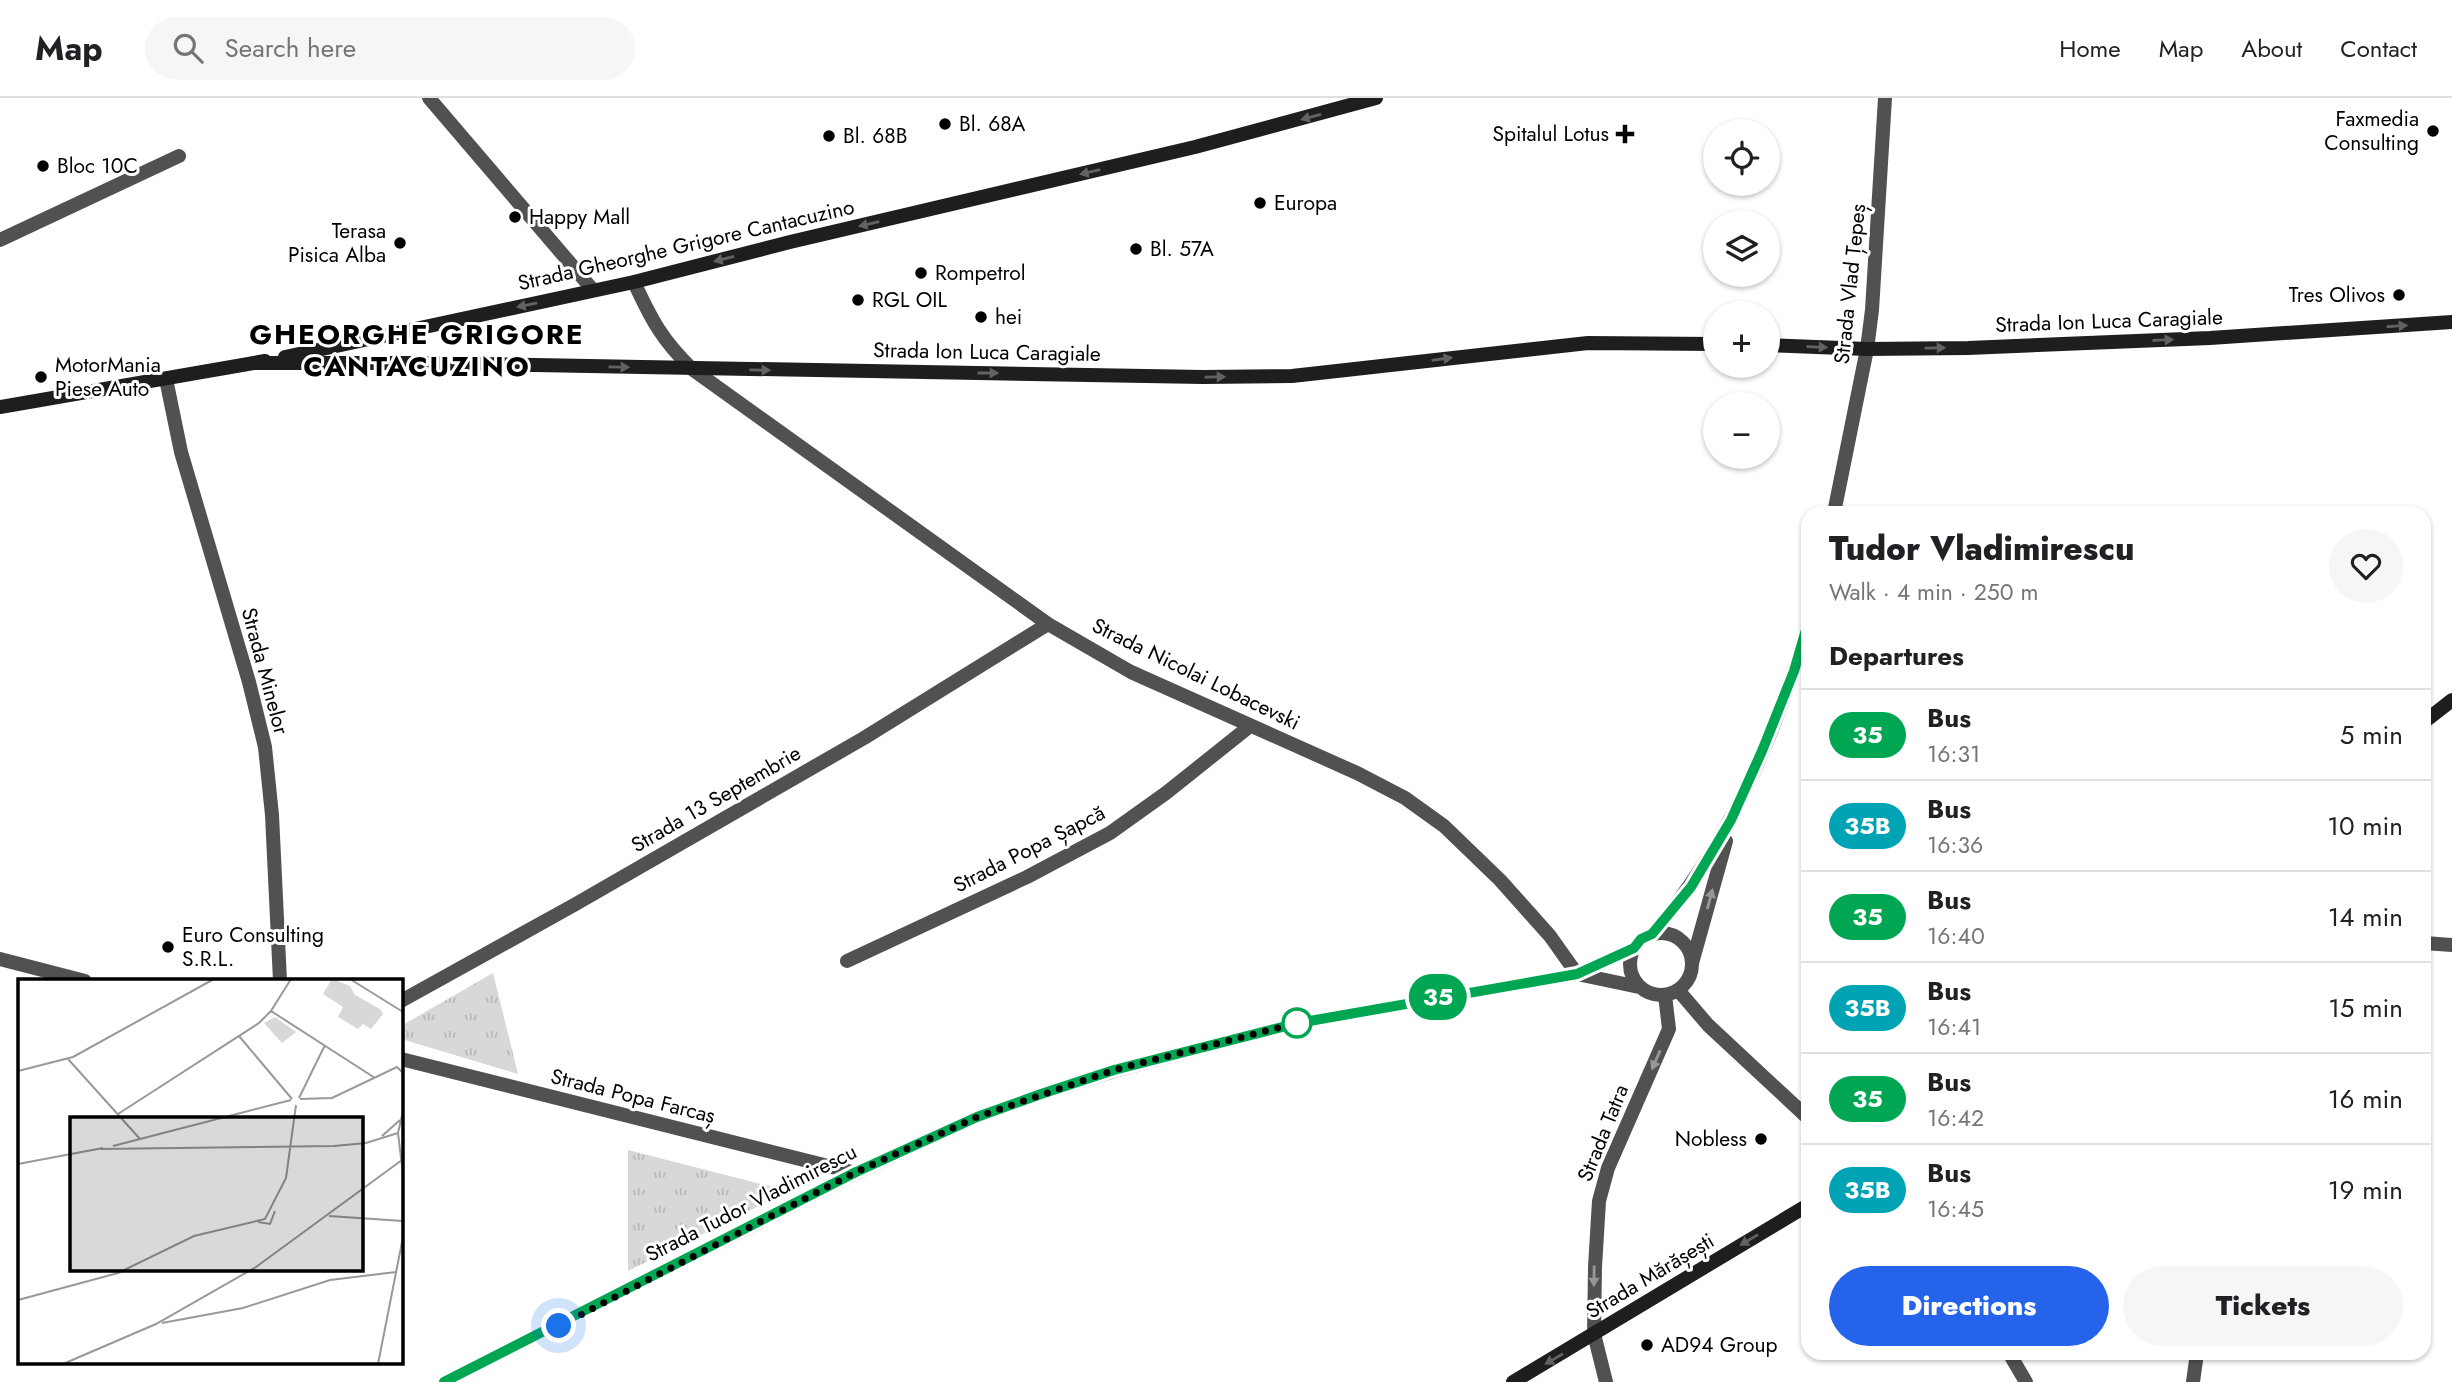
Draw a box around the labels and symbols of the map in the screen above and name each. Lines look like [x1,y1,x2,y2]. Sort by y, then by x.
place label: Faxmedia Consulting [2324,104,2419,158]
place label: Bl. 68A [959,109,1025,139]
one-way arrow [1300,112,1322,123]
marker: Bl. 68A [937,116,953,132]
place label: Spitalul Lotus [1492,119,1609,149]
place label: Bl. 68B [843,121,907,151]
marker: Faxmedia Consulting [2425,123,2441,139]
marker: Spitalul Lotus [1615,124,1635,144]
marker: Bl. 68B [821,128,837,144]
place label: Bloc 10C [57,151,138,181]
marker: Bloc 10C [35,158,51,174]
one-way arrow [1079,167,1101,178]
place label: Europa [1274,188,1337,218]
street label: Strada Gheorghe Grigore Cantacuzino [515,192,857,298]
marker: Europa [1252,195,1268,211]
place label: Happy Mall [529,202,630,232]
street label: Strada Vlad Țepeș [1827,202,1873,366]
marker: Happy Mall [507,209,523,225]
place label: Terasa Pisica Alba [288,216,386,270]
one-way arrow [858,219,880,230]
place label: Bl. 57A [1150,234,1214,264]
marker: Terasa Pisica Alba [392,235,408,251]
marker: Bl. 57A [1128,241,1144,257]
one-way arrow [712,254,734,265]
place label: Rompetrol [935,258,1026,288]
marker: Rompetrol [913,265,929,281]
place label: Tres Olivos [2289,280,2385,310]
place label: RGL OIL [872,285,948,315]
marker: Tres Olivos [2391,287,2407,303]
marker: RGL OIL [850,292,866,308]
one-way arrow [516,300,538,311]
place label: hei [995,302,1022,332]
street label: Strada Ion Luca Caragiale [1995,302,2223,340]
marker: hei [973,309,989,325]
district label: GHEORGHE GRIGORE CANTACUZINO [249,314,585,387]
one-way arrow [2386,321,2408,332]
one-way arrow [2152,334,2174,345]
street label: Strada Ion Luca Caragiale [873,335,1101,369]
one-way arrow [1807,341,1829,352]
one-way arrow [1925,342,1947,354]
place label: MotorMania Piese Auto [55,350,161,404]
one-way arrow [1431,353,1453,364]
one-way arrow [608,362,630,373]
one-way arrow [749,364,771,376]
one-way arrow [977,367,999,379]
marker: MotorMania Piese Auto [33,369,49,385]
one-way arrow [1204,371,1226,383]
street label: Strada Minelor [234,604,297,738]
street label: Strada Nicolai Lobacevski [1087,611,1305,737]
street label: Strada 13 Septembrie [626,738,807,860]
street label: Strada Popa Șapcă [948,798,1110,900]
one-way arrow [1705,888,1716,910]
place label: Euro Consulting S.R.L. [182,920,324,974]
marker: Euro Consulting S.R.L. [160,939,176,955]
line badge: 35 [1406,974,1470,1020]
inset map [18,979,402,1364]
unlabelled marker [1282,1008,1312,1038]
one-way arrow [1650,1050,1661,1071]
street label: Strada Popa Farcaș [548,1061,718,1131]
street label: Strada Tatra [1570,1080,1636,1186]
place label: Nobless [1675,1124,1747,1154]
marker: Nobless [1753,1131,1769,1147]
street label: Strada Tudor Vladimirescu [640,1137,862,1269]
street label: Strada Mărășești [1580,1226,1720,1326]
one-way arrow [1740,1234,1759,1246]
one-way arrow [1589,1266,1600,1288]
your location [541,1308,576,1343]
place label: AD94 Group [1661,1330,1777,1360]
marker: AD94 Group [1639,1337,1655,1353]
one-way arrow [1544,1353,1563,1365]

